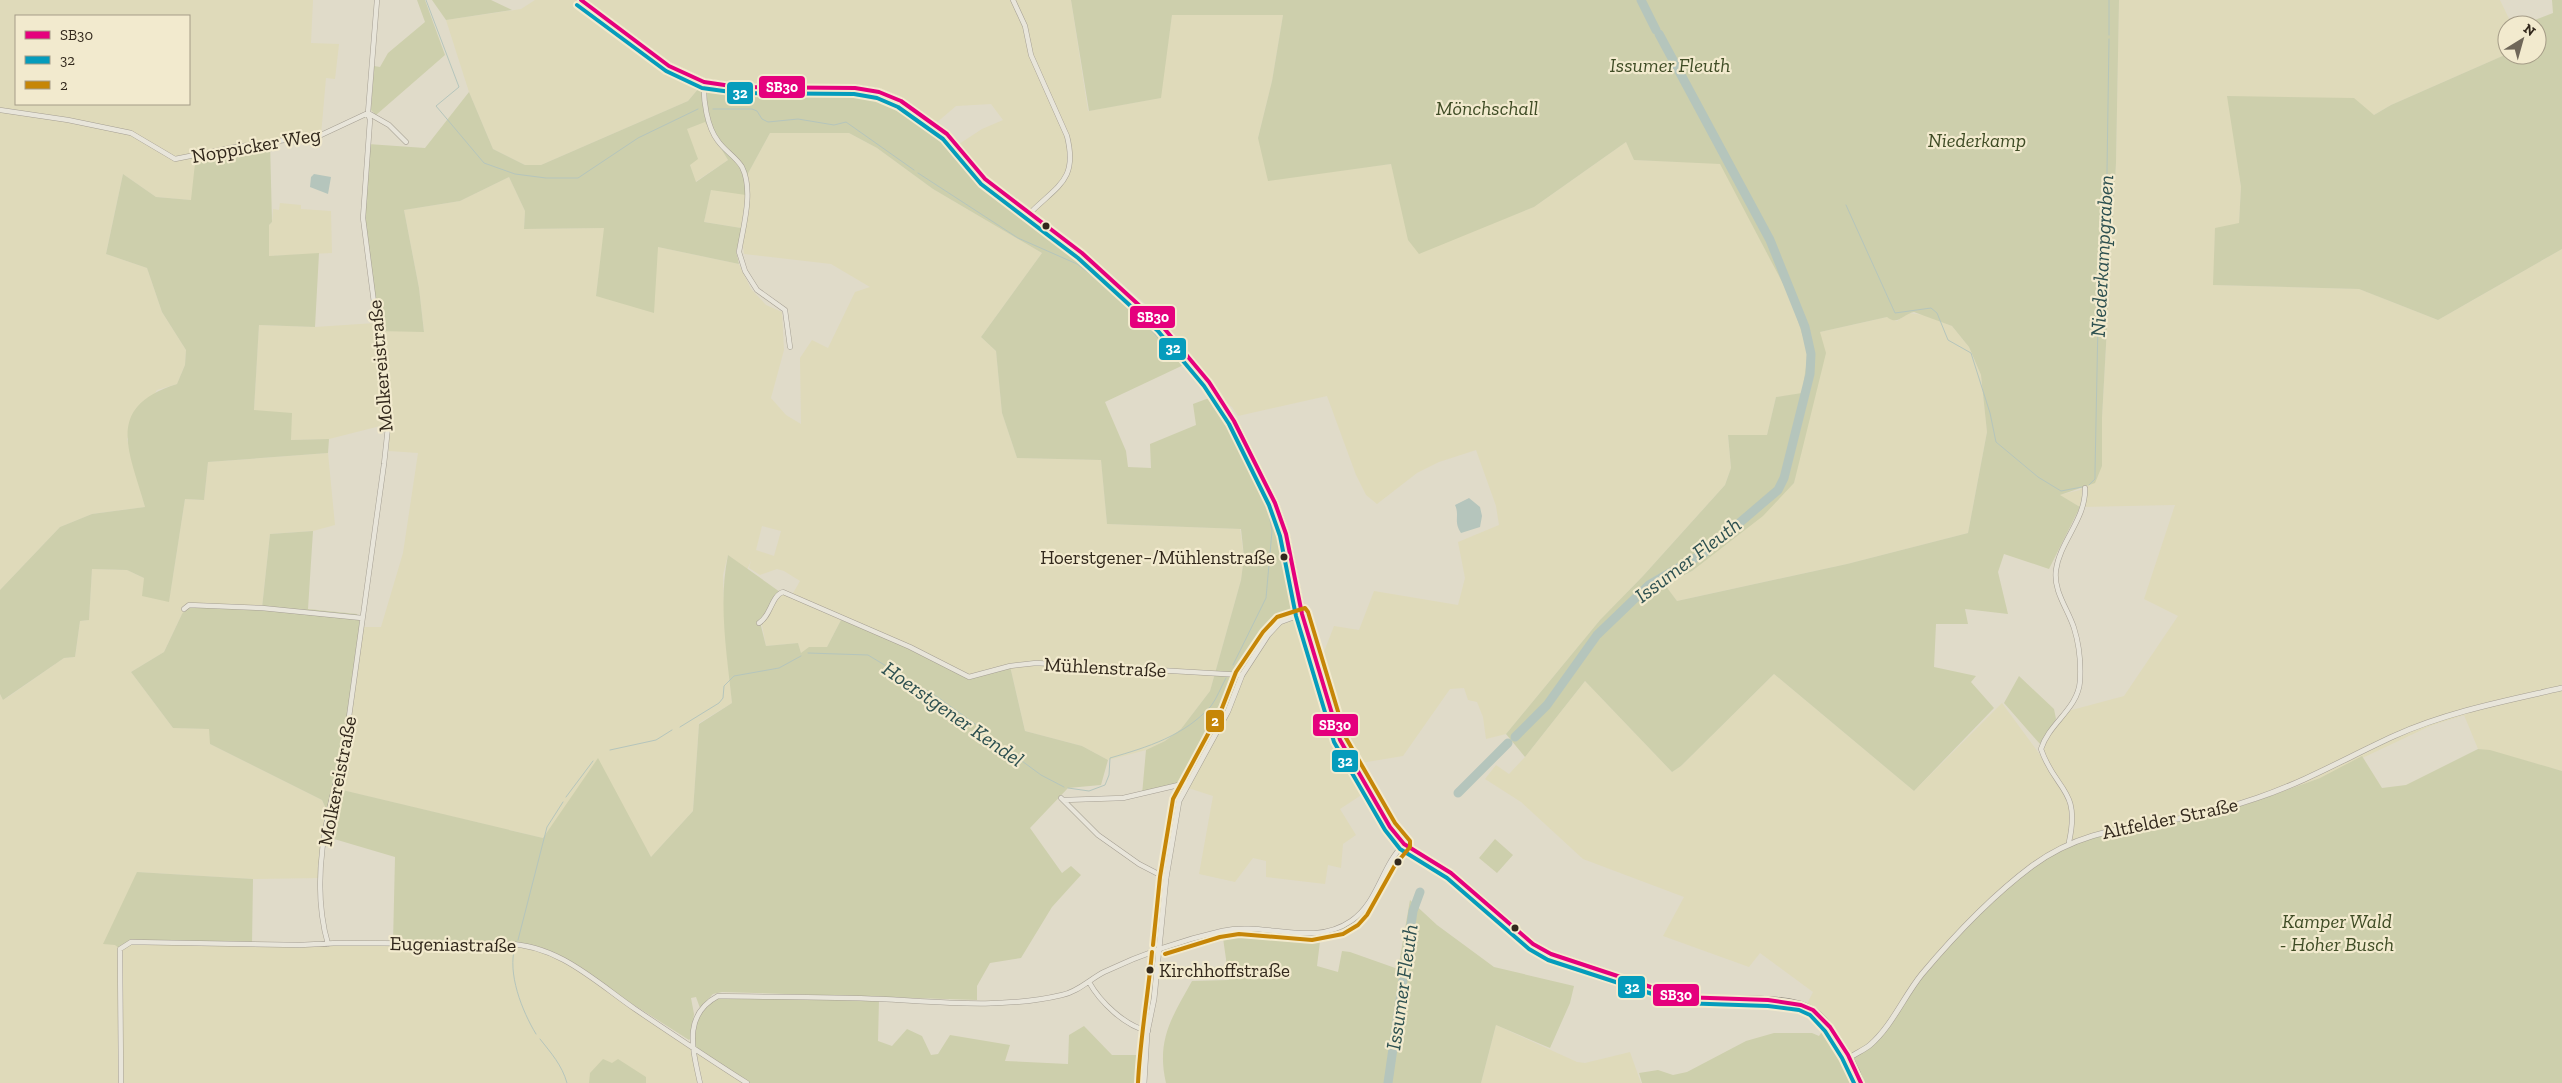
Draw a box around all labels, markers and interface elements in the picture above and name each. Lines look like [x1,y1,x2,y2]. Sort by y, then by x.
legend [15,15,190,105]
north arrow [2497,15,2547,65]
text: N [2520,20,2539,40]
text: SB30 [60,26,93,44]
text: 32 [60,51,75,69]
park label: Issumer Fleuth [1610,53,1730,77]
line badge: SB30 [758,75,806,99]
text: 2 [60,76,68,94]
text: SB30 [766,79,798,96]
line badge: 32 [726,81,754,105]
text: 32 [733,85,748,102]
park label: Mönchschall [1436,96,1538,120]
street label: Noppicker Weg [189,122,323,168]
park label: Niederkamp [1928,128,2026,152]
water label: Niederkampgraben [2085,174,2118,338]
unlabelled marker [1041,221,1051,231]
street label: Molkereistraße [362,299,398,433]
line badge: SB30 [1129,305,1176,329]
text: SB30 [1137,309,1169,326]
line badge: 32 [1158,337,1187,361]
text: 32 [1166,340,1181,357]
water label: Issumer Fleuth [1630,512,1746,608]
place label: Hoerstgener−/Mühlenstraße [1040,546,1275,569]
marker: Hoerstgener−/Mühlenstraße [1279,552,1289,562]
street label: Mühlenstraße [1043,652,1167,682]
water label: Hoerstgener Kendel [878,656,1029,772]
line badge: 2 [1205,709,1225,733]
text: 2 [1211,713,1219,730]
line badge: SB30 [1312,713,1359,737]
street label: Molkereistraße [313,714,361,848]
text: SB30 [1319,717,1351,734]
line badge: 32 [1331,749,1359,773]
text: 32 [1338,753,1353,770]
street label: Altfelder Straße [2100,792,2240,844]
unlabelled marker [1393,857,1403,867]
park label: Kamper Wald - Hoher Busch [2280,909,2394,956]
water label: Issumer Fleuth [1380,922,1423,1051]
unlabelled marker [1510,923,1520,933]
street label: Eugeniastraße [389,931,517,957]
place label: Kirchhoffstraße [1159,959,1290,982]
marker: Kirchhoffstraße [1145,965,1155,975]
line badge: 32 [1617,975,1646,999]
text: 32 [1625,979,1640,996]
line badge: SB30 [1652,983,1700,1007]
text: SB30 [1660,987,1692,1004]

